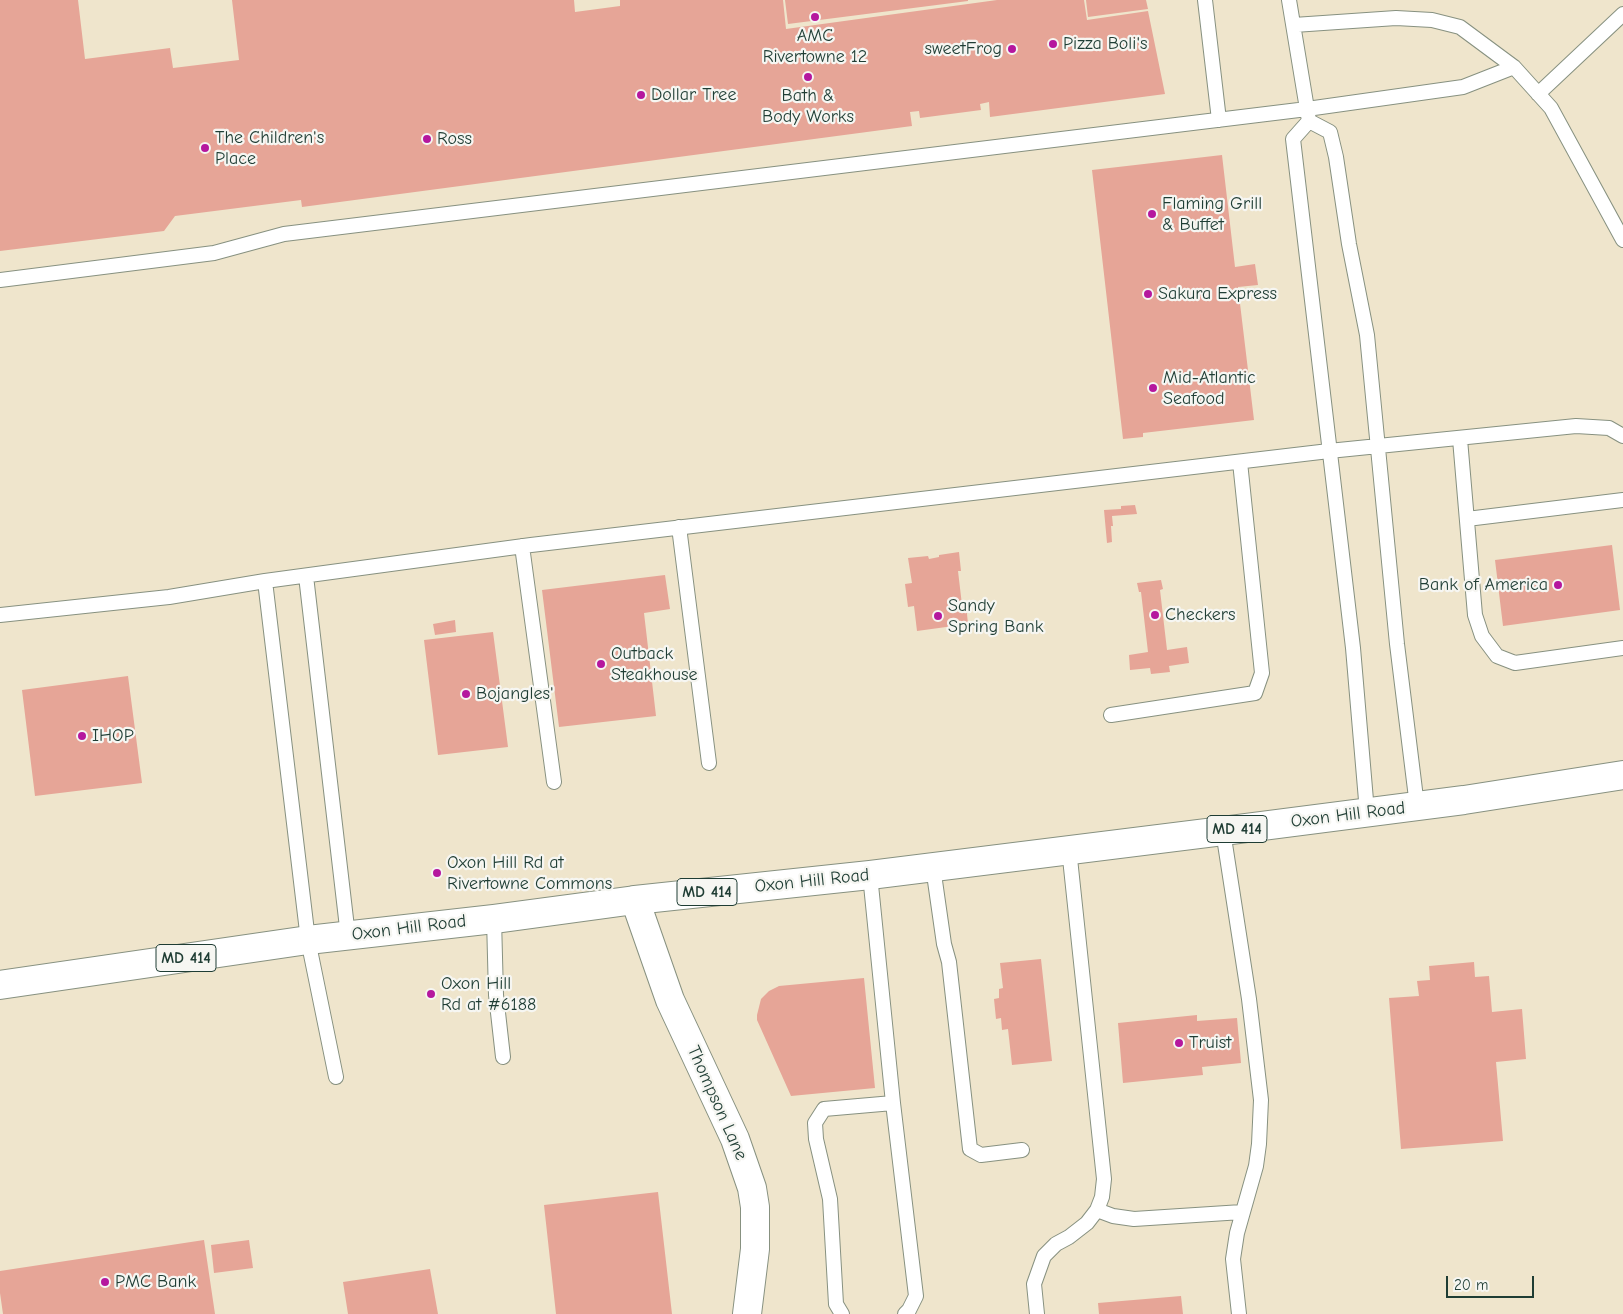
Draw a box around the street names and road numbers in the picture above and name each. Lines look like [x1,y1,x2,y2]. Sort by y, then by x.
street label: Oxon Hill Road [1290,797,1406,833]
road number: MD 414 [1207,816,1267,842]
street label: Oxon Hill Road [754,864,870,898]
road number: MD 414 [677,879,737,906]
street label: Oxon Hill Road [351,910,467,946]
road number: MD 414 [156,944,216,971]
street label: Thompson Lane [682,1043,752,1163]

